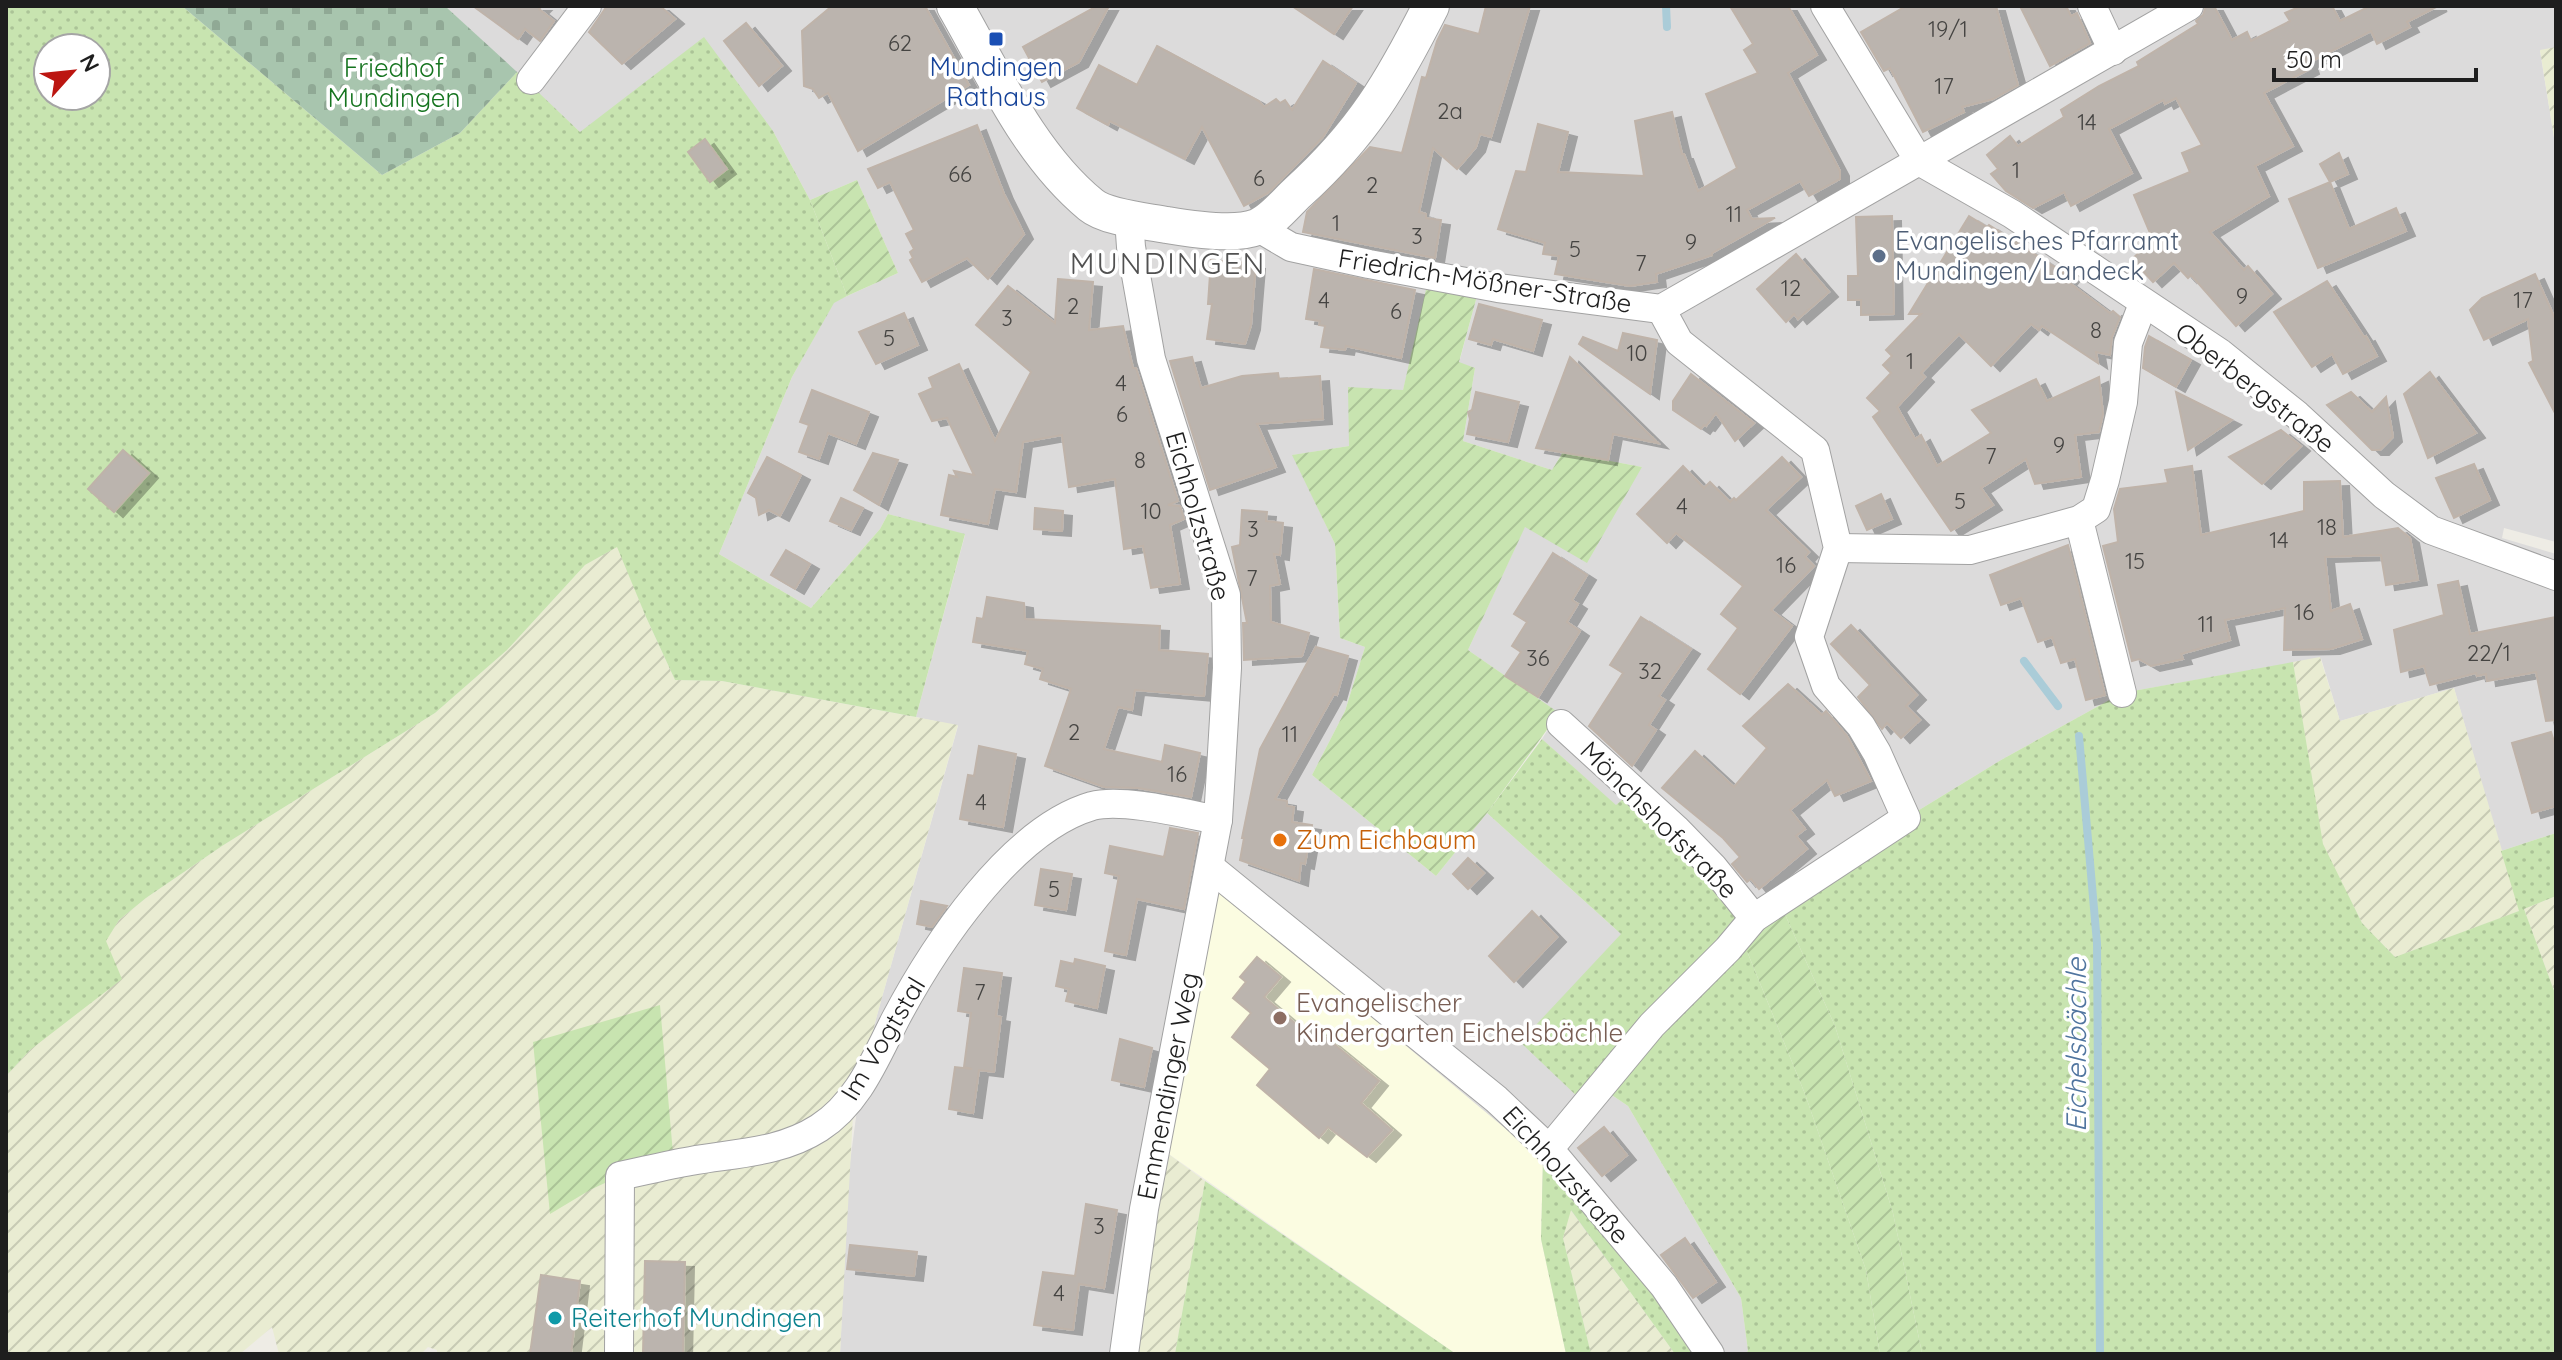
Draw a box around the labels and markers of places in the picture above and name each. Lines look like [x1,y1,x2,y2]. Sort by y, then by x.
marker: Mundingen Rathaus [987,30,1005,48]
place label: Mundingen Rathaus [929,50,1063,113]
place label: Evangelisches Pfarramt Mundingen/Landeck [1895,224,2179,287]
marker: Evangelisches Pfarramt Mundingen/Landeck [1870,247,1888,265]
place label: Zum Eichbaum [1296,823,1477,856]
marker: Zum Eichbaum [1271,831,1289,849]
place label: Evangelischer Kindergarten Eichelsbächle [1296,986,1623,1049]
marker: Evangelischer Kindergarten Eichelsbächle [1271,1009,1289,1027]
place label: Reiterhof Mundingen [571,1301,822,1334]
marker: Reiterhof Mundingen [546,1309,564,1327]

